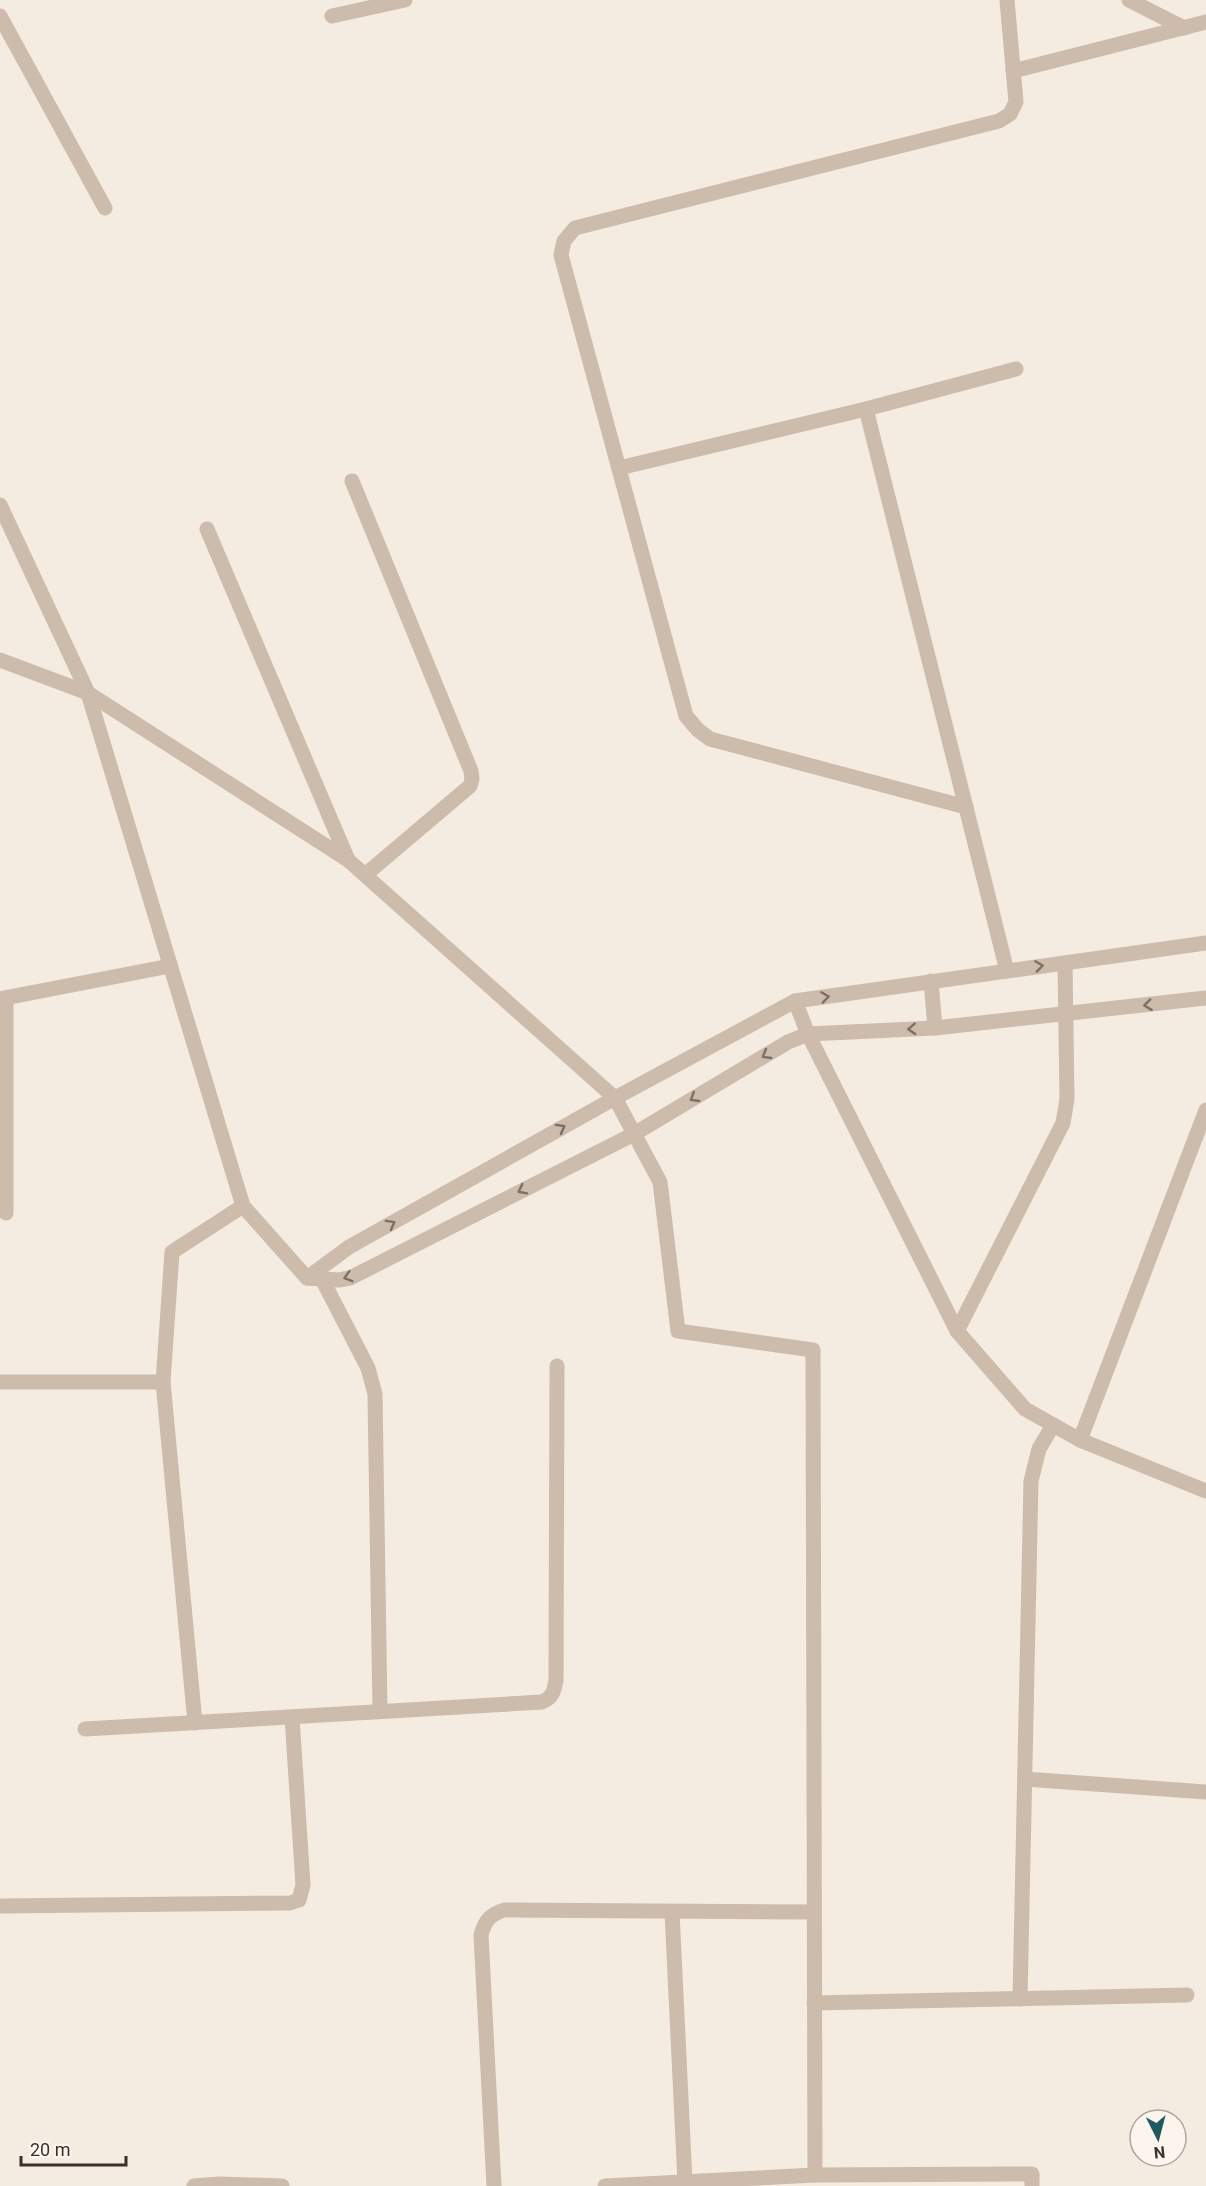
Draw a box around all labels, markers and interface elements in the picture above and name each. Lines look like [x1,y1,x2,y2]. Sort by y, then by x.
one-way arrow [1034,961,1043,973]
one-way arrow [820,991,829,1003]
one-way arrow [1143,998,1152,1011]
one-way arrow [908,1023,917,1036]
one-way arrow [762,1048,772,1059]
one-way arrow [690,1091,700,1102]
one-way arrow [555,1124,565,1135]
one-way arrow [518,1183,529,1195]
one-way arrow [385,1219,395,1231]
one-way arrow [343,1270,354,1282]
north arrow [1128,2108,1188,2168]
scale bar [21,2129,126,2167]
text: 20 m [30,2139,70,2160]
text: N [1153,2142,1166,2162]

